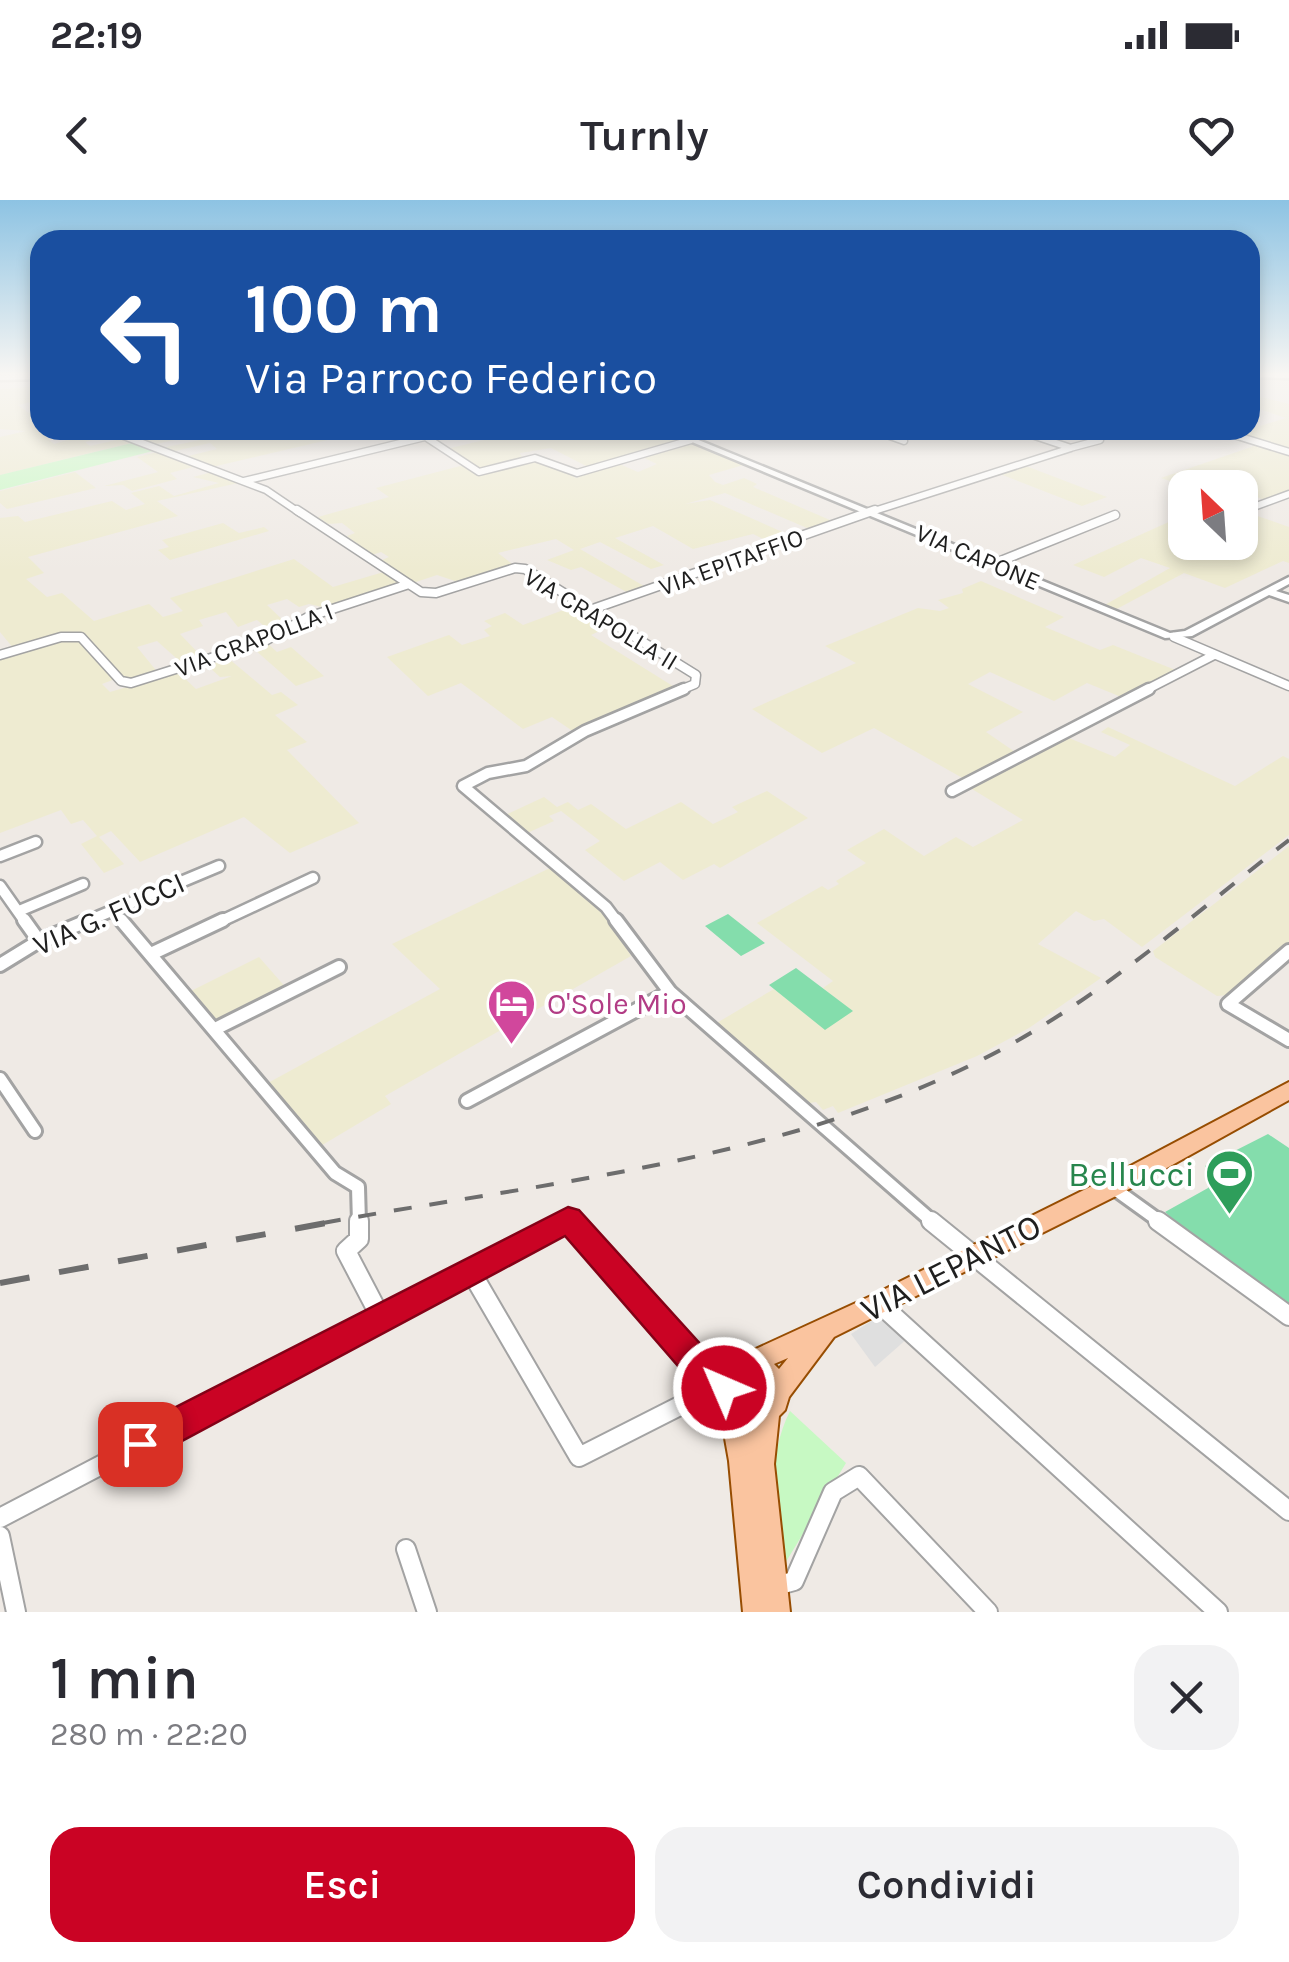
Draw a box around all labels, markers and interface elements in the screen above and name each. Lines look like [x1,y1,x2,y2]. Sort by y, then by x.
text: 22:19 [50,13,143,58]
icon: back [50,108,105,163]
icon: heart [1184,108,1239,163]
text: Turnly [580,109,709,161]
text: 100 m [245,268,443,350]
icon: left [80,270,210,400]
text: Via Parroco Federico [245,352,657,404]
north arrow [1168,470,1258,560]
map controls [1168,470,1258,560]
street label: VIA CAPONE [911,518,1045,596]
street label: VIA EPITAFFIO [655,522,807,602]
street label: VIA CRAPOLLA II [519,562,683,676]
street label: VIA CRAPOLLA I [171,597,337,683]
street label: VIA G. FUCCI [28,865,190,963]
hotel icon: O'Sole Mio [486,978,538,1046]
place label: O'Sole Mio [547,986,687,1022]
sports icon: Bellucci [1204,1148,1256,1216]
place label: Bellucci [1068,1154,1195,1195]
street label: VIA LEPANTO [854,1205,1048,1331]
position arrow [672,1336,776,1440]
pin [98,1402,183,1487]
icon: arrive [113,1417,168,1472]
text: 1 min [50,1643,199,1713]
button: close [1134,1645,1239,1750]
text: 280 m · 22:20 [50,1716,248,1753]
button: Esci [50,1827,635,1942]
button: Condividi [655,1827,1239,1942]

